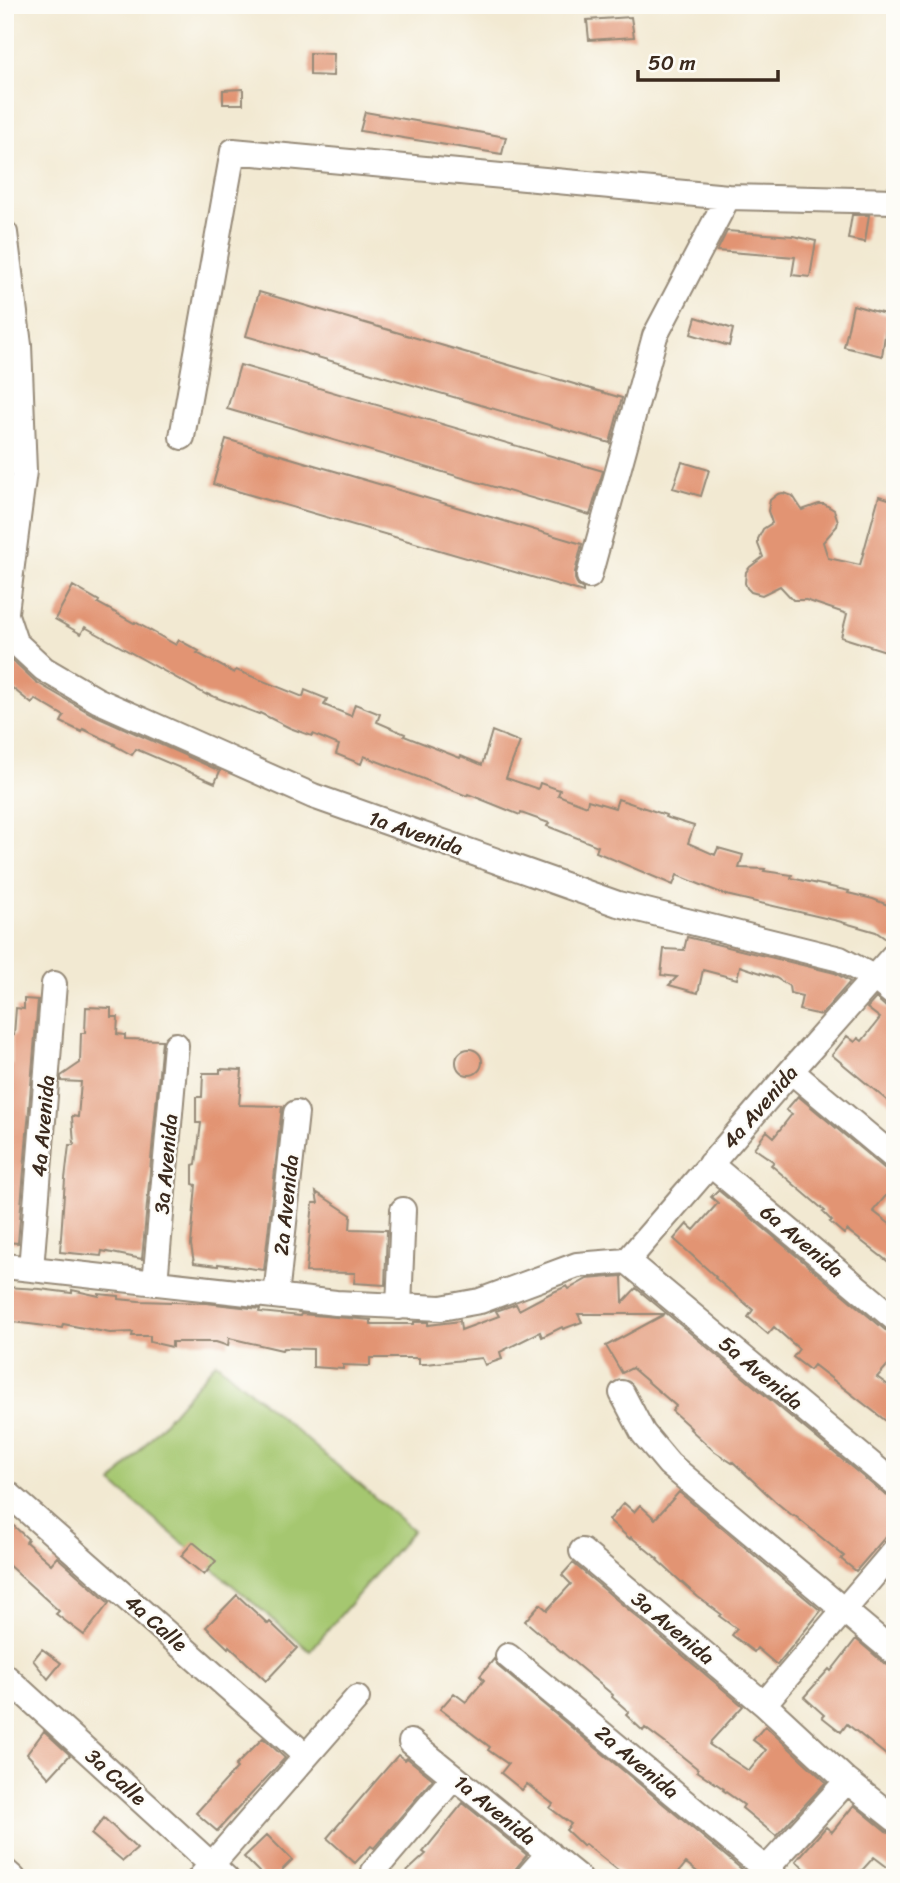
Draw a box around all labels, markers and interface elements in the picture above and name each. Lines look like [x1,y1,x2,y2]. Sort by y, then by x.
scale bar [638,38,778,82]
text: 50 m [648,44,696,82]
street label: 1a Avenida [363,799,469,867]
street label: 4a Avenida [712,1056,808,1158]
street label: 4a Avenida [20,1073,66,1179]
street label: 3a Avenida [143,1112,189,1216]
street label: 2a Avenida [262,1152,310,1257]
street label: 6a Avenida [751,1194,853,1288]
street label: 5a Avenida [710,1326,813,1421]
street label: 3a Avenida [622,1581,724,1675]
street label: 4a Calle [115,1584,197,1662]
street label: 2a Avenida [586,1715,688,1809]
street label: 3a Calle [76,1738,156,1816]
street label: 1a Avenida [445,1764,545,1856]

